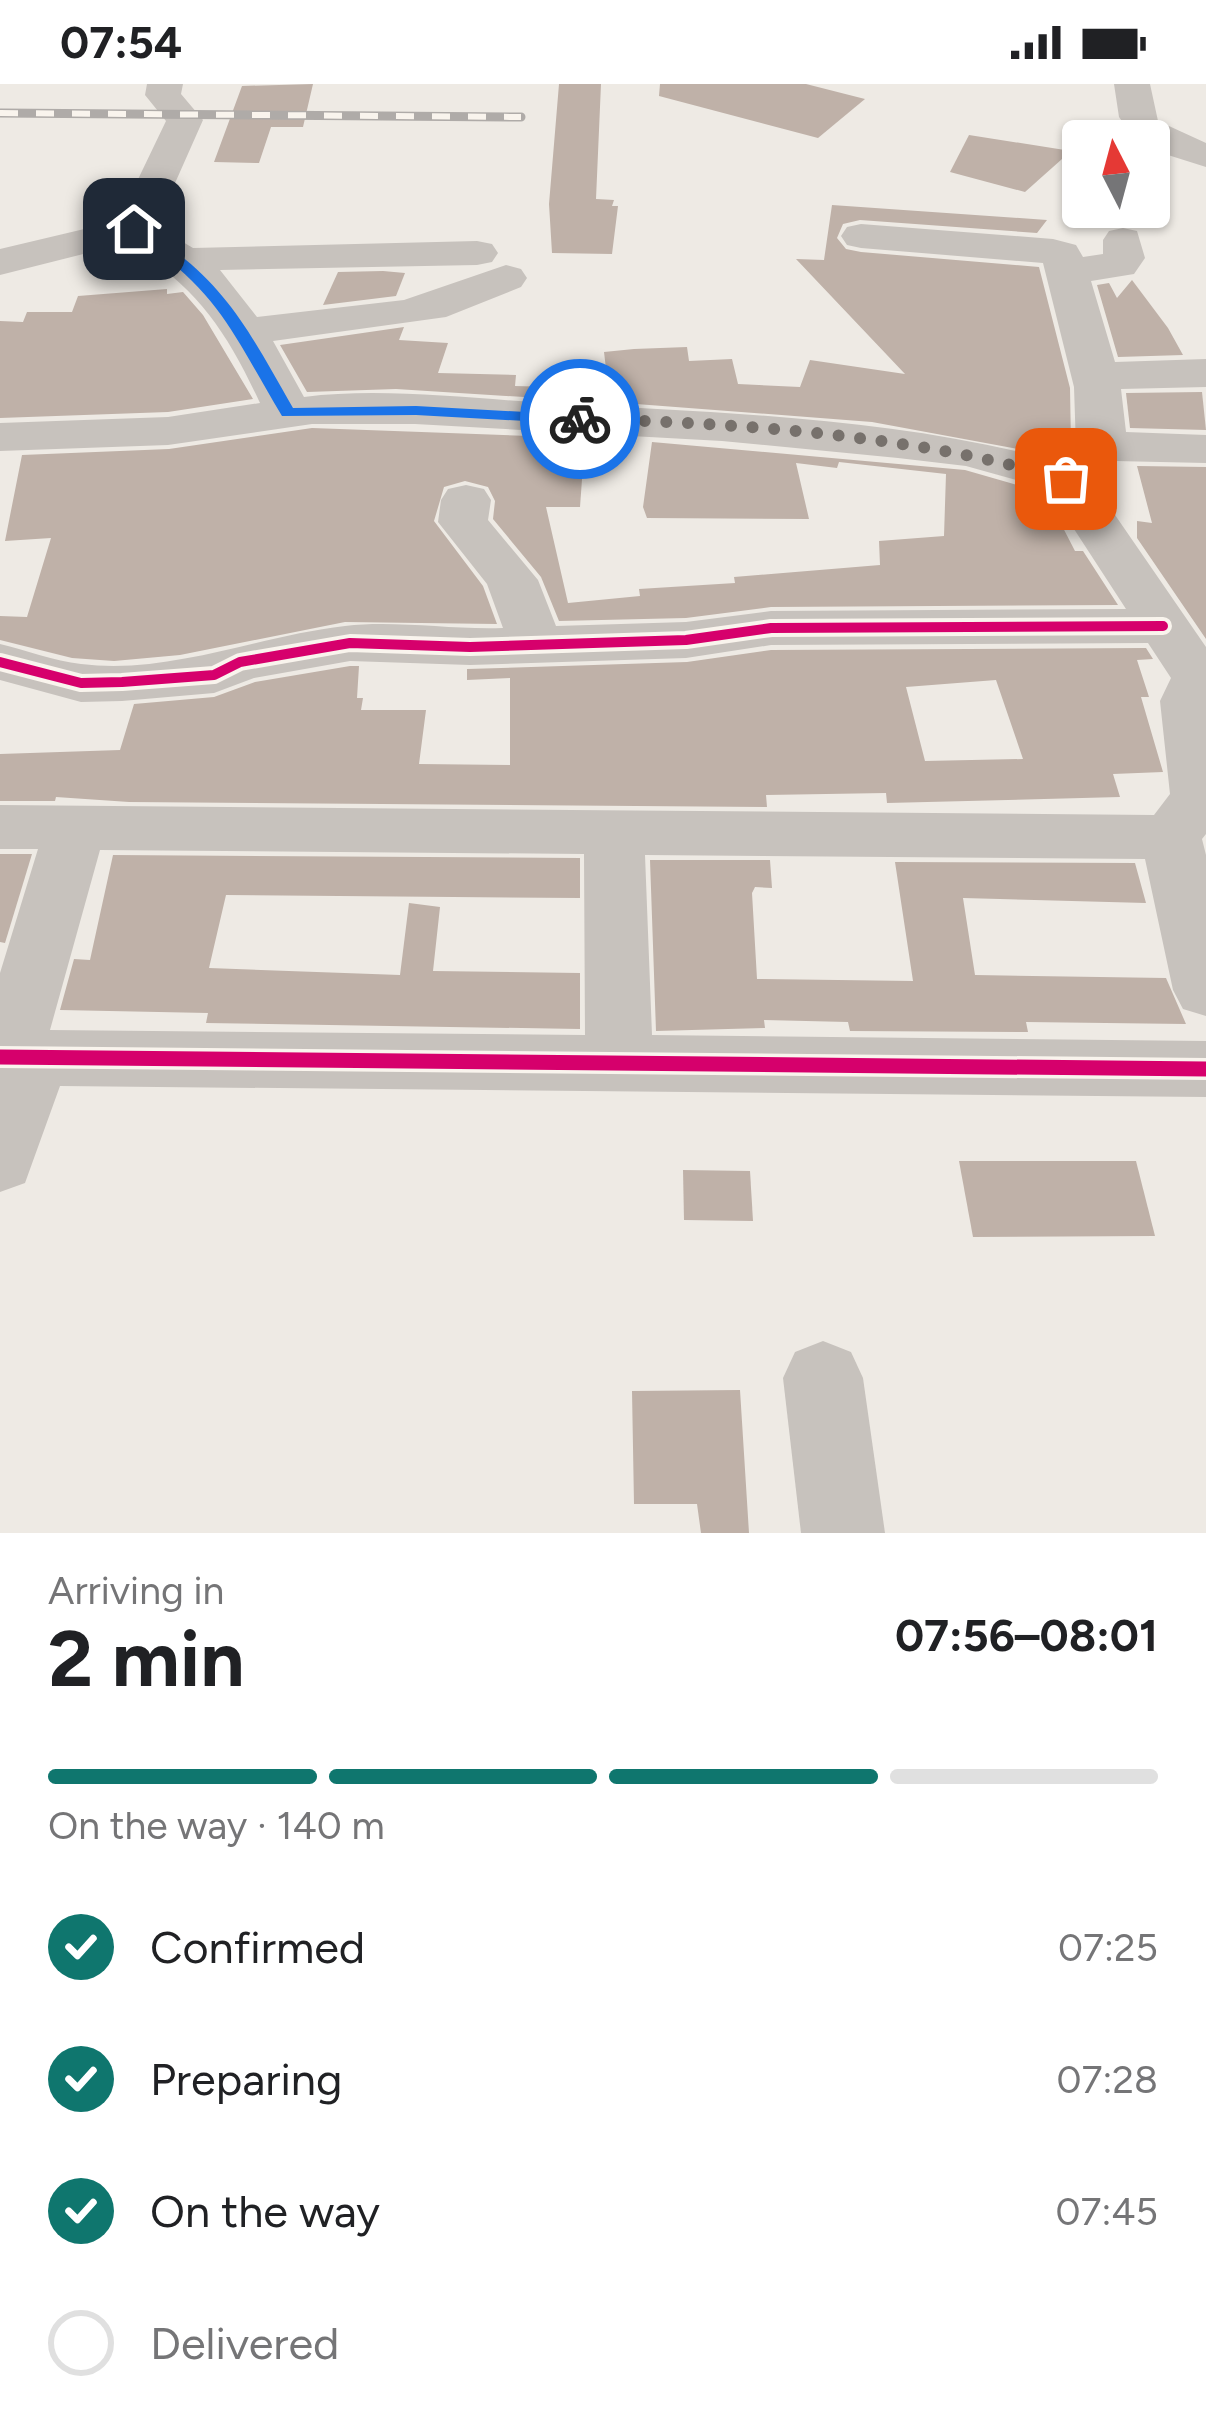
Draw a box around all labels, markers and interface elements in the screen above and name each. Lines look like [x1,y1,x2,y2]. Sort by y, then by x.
text: 07:54 [60,15,182,69]
north arrow [1062,120,1170,228]
map controls [1062,120,1170,228]
pin [83,178,185,280]
icon: home [101,196,167,262]
courier [520,359,640,479]
icon: bike [547,386,613,452]
pin [1015,428,1117,530]
icon: bag [1033,446,1099,512]
text: Arriving in [48,1567,224,1614]
text: 07:56–08:01 [895,1608,1158,1662]
text: 2 min [48,1612,244,1706]
text: On the way · 140 m [48,1802,385,1849]
icon: check [48,1914,114,1980]
text: Confirmed [150,1920,365,1974]
text: 07:25 [1058,1924,1158,1971]
icon: check [48,2046,114,2112]
text: Preparing [150,2052,342,2106]
text: 07:28 [1056,2056,1158,2103]
icon: check [48,2178,114,2244]
text: On the way [150,2184,380,2238]
text: 07:45 [1056,2188,1158,2235]
text: Delivered [150,2316,339,2370]

